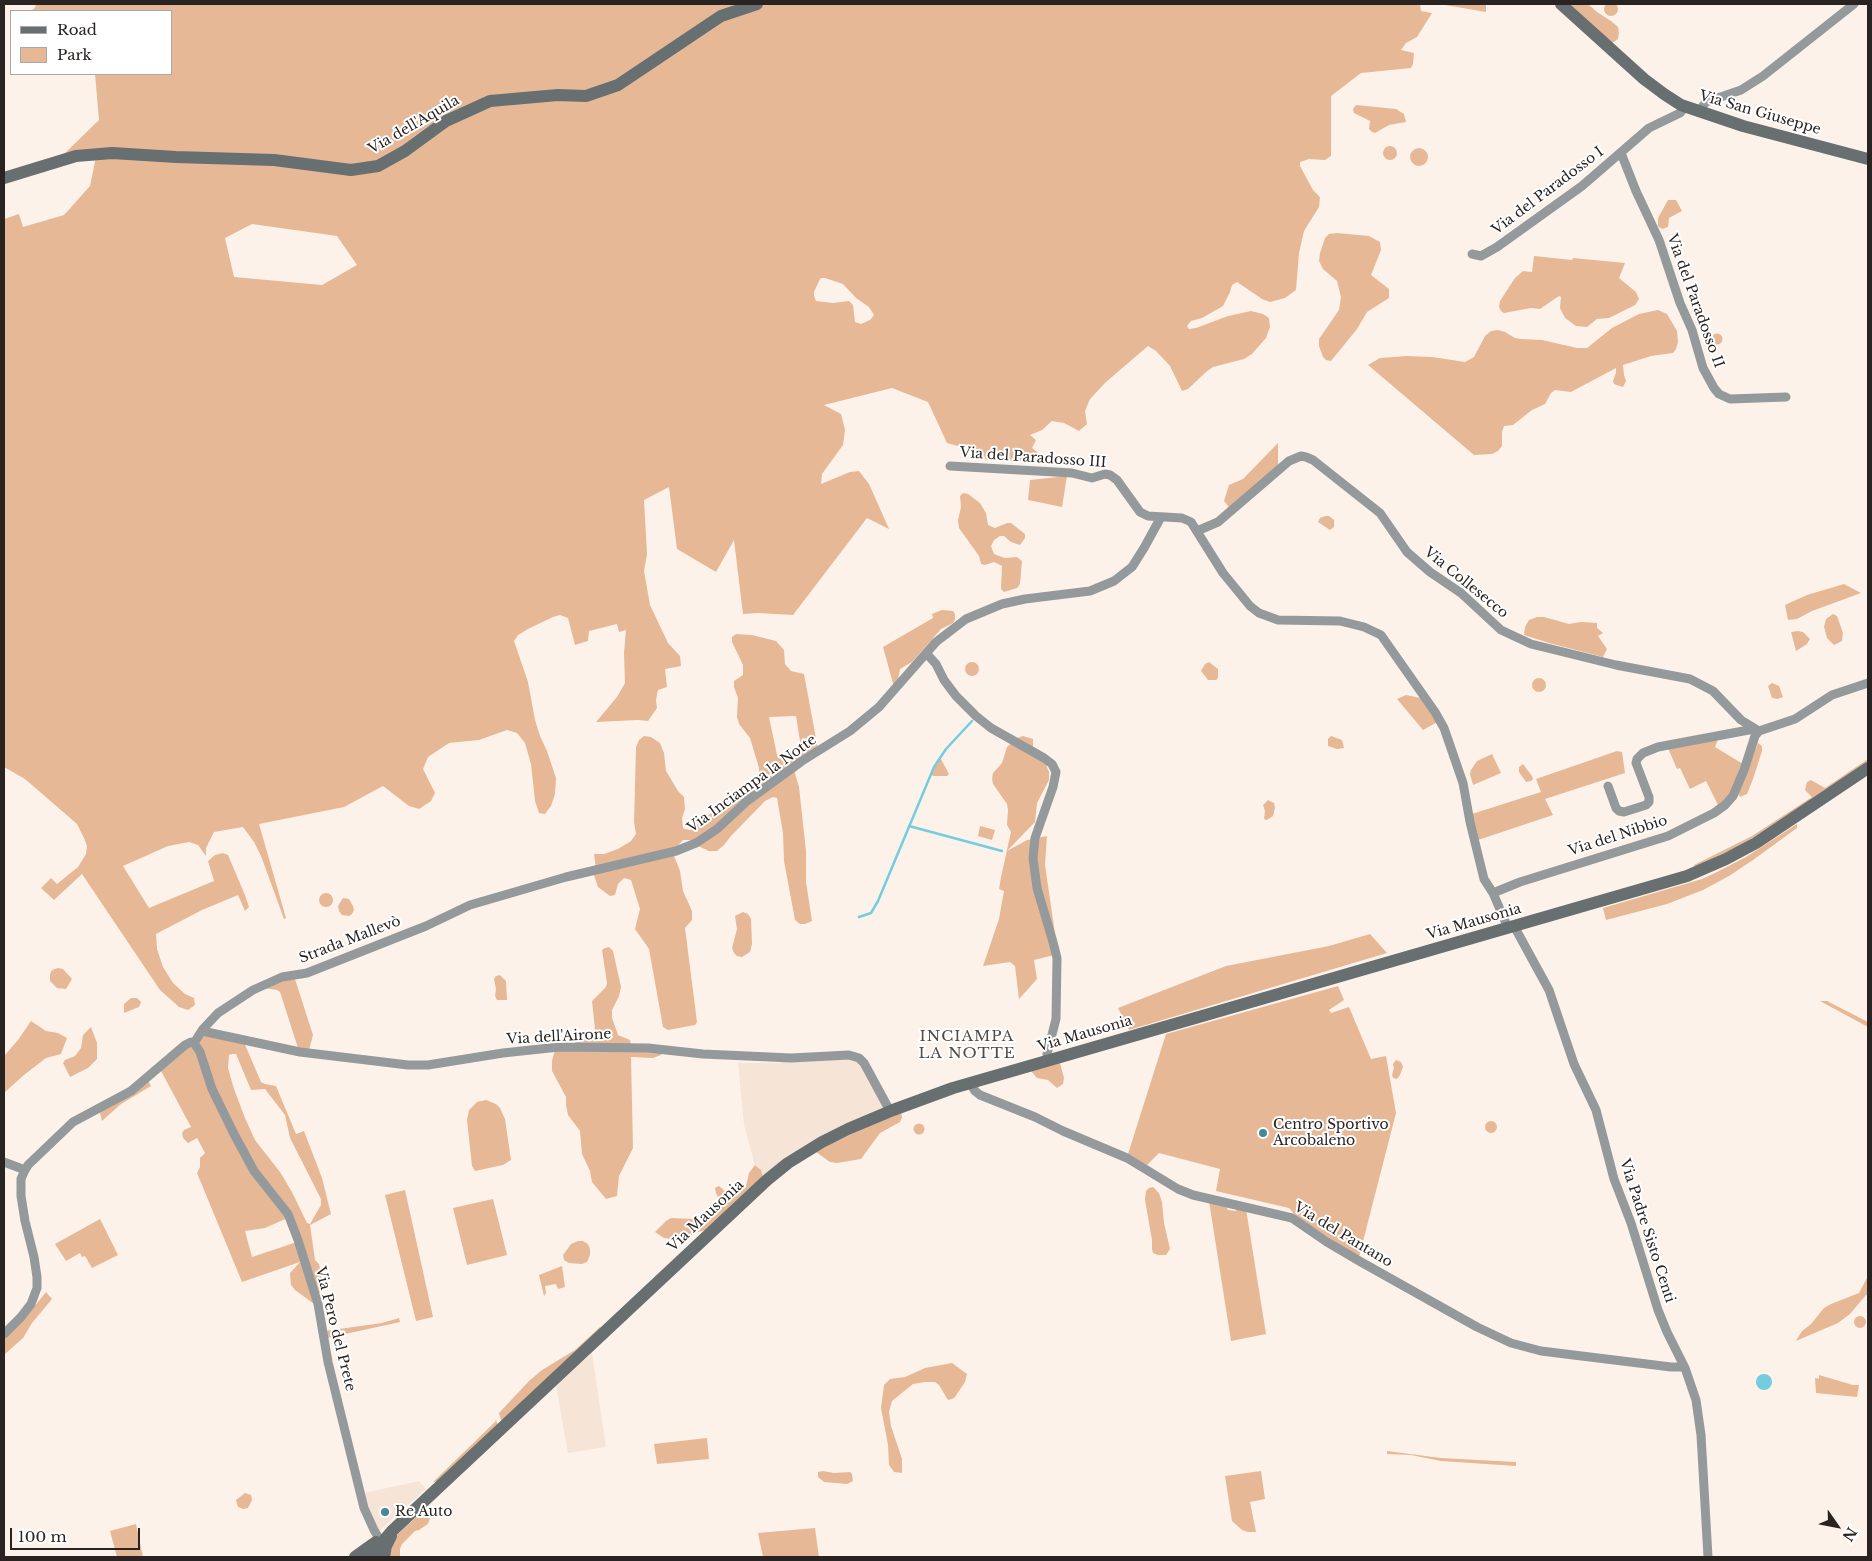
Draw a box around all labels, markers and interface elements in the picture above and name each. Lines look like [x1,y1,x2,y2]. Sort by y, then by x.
legend [10,10,172,75]
text: Road [57,20,97,39]
text: Park [57,45,92,64]
street label: Via San Giuseppe [1697,88,1823,138]
street label: Via dell'Aquila [366,92,462,158]
street label: Via del Paradosso I [1489,144,1607,238]
street label: Via del Paradosso II [1663,232,1727,370]
street label: Via del Paradosso III [959,444,1107,472]
street label: Via Collesecco [1421,544,1511,622]
street label: Via Inciampa la Notte [684,732,820,836]
street label: Via del Nibbio [1566,812,1670,860]
street label: Via Mausonia [1425,900,1523,944]
street label: Strada Mallevò [297,913,403,967]
street label: Via Mausonia [1036,1012,1134,1056]
street label: Via dell'Airone [506,1026,612,1048]
district label: INCIAMPA LA NOTTE [917,1028,1017,1063]
place label: Centro Sportivo Arcobaleno [1273,1117,1389,1150]
marker: Centro Sportivo Arcobaleno [1257,1127,1269,1139]
street label: Via Padre Sisto Centi [1616,1157,1678,1305]
street label: Via Mausonia [665,1177,747,1255]
street label: Via del Pantano [1291,1199,1395,1271]
street label: Via Pero del Prete [311,1265,359,1393]
north arrow [1812,1501,1862,1551]
place label: Re Auto [395,1504,452,1520]
marker: Re Auto [379,1506,391,1518]
scale bar [12,1518,142,1550]
text: N [1838,1524,1861,1545]
text: 100 m [18,1527,67,1546]

